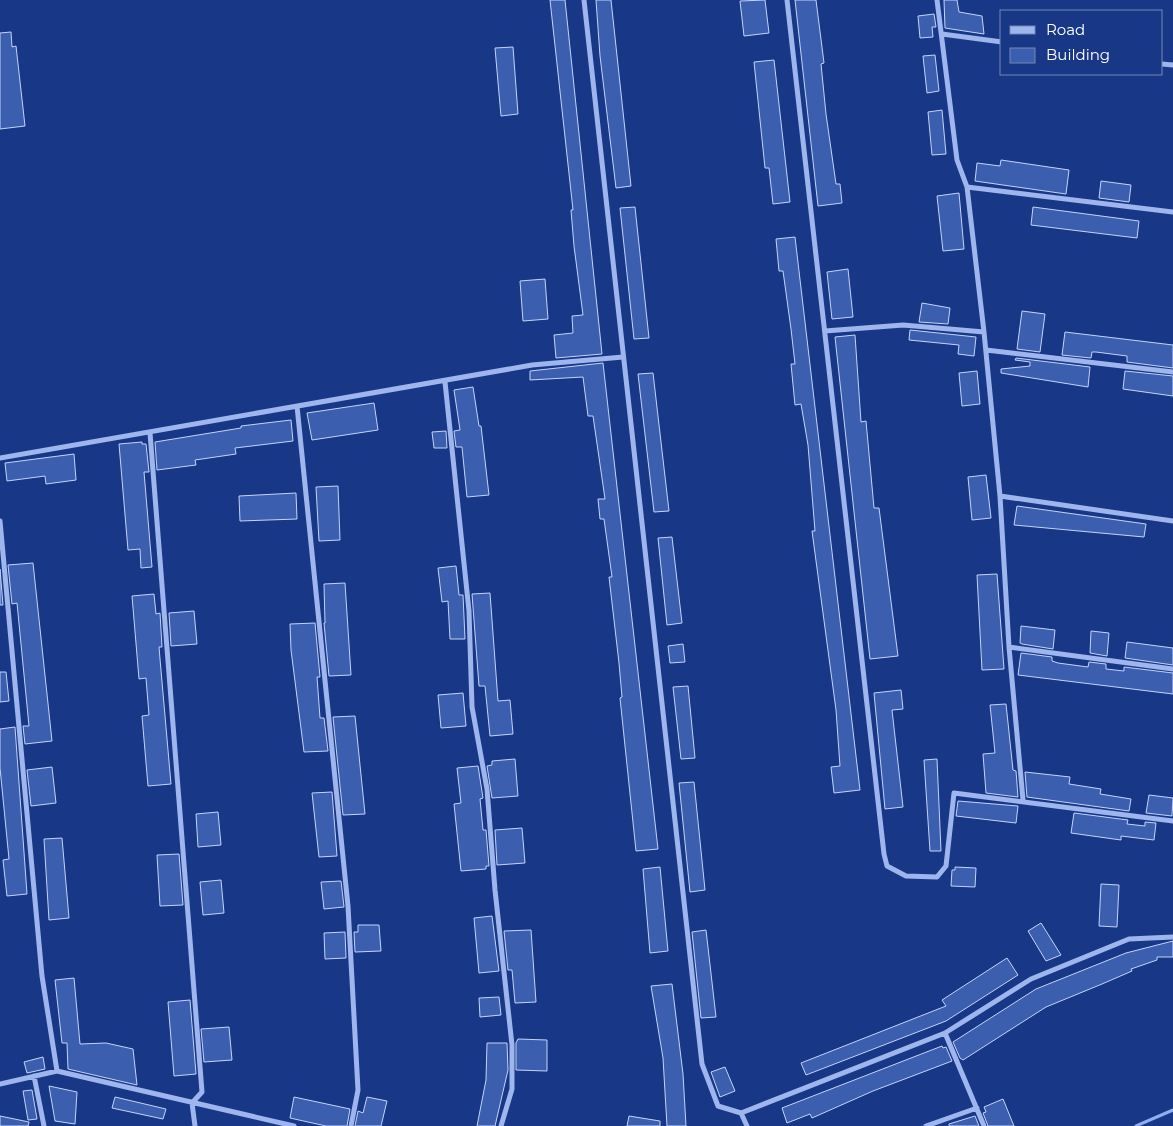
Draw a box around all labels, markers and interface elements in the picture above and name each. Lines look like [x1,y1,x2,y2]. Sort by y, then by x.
legend [1000,10,1163,75]
text: Road [1046,20,1085,39]
text: Building [1046,45,1110,64]

